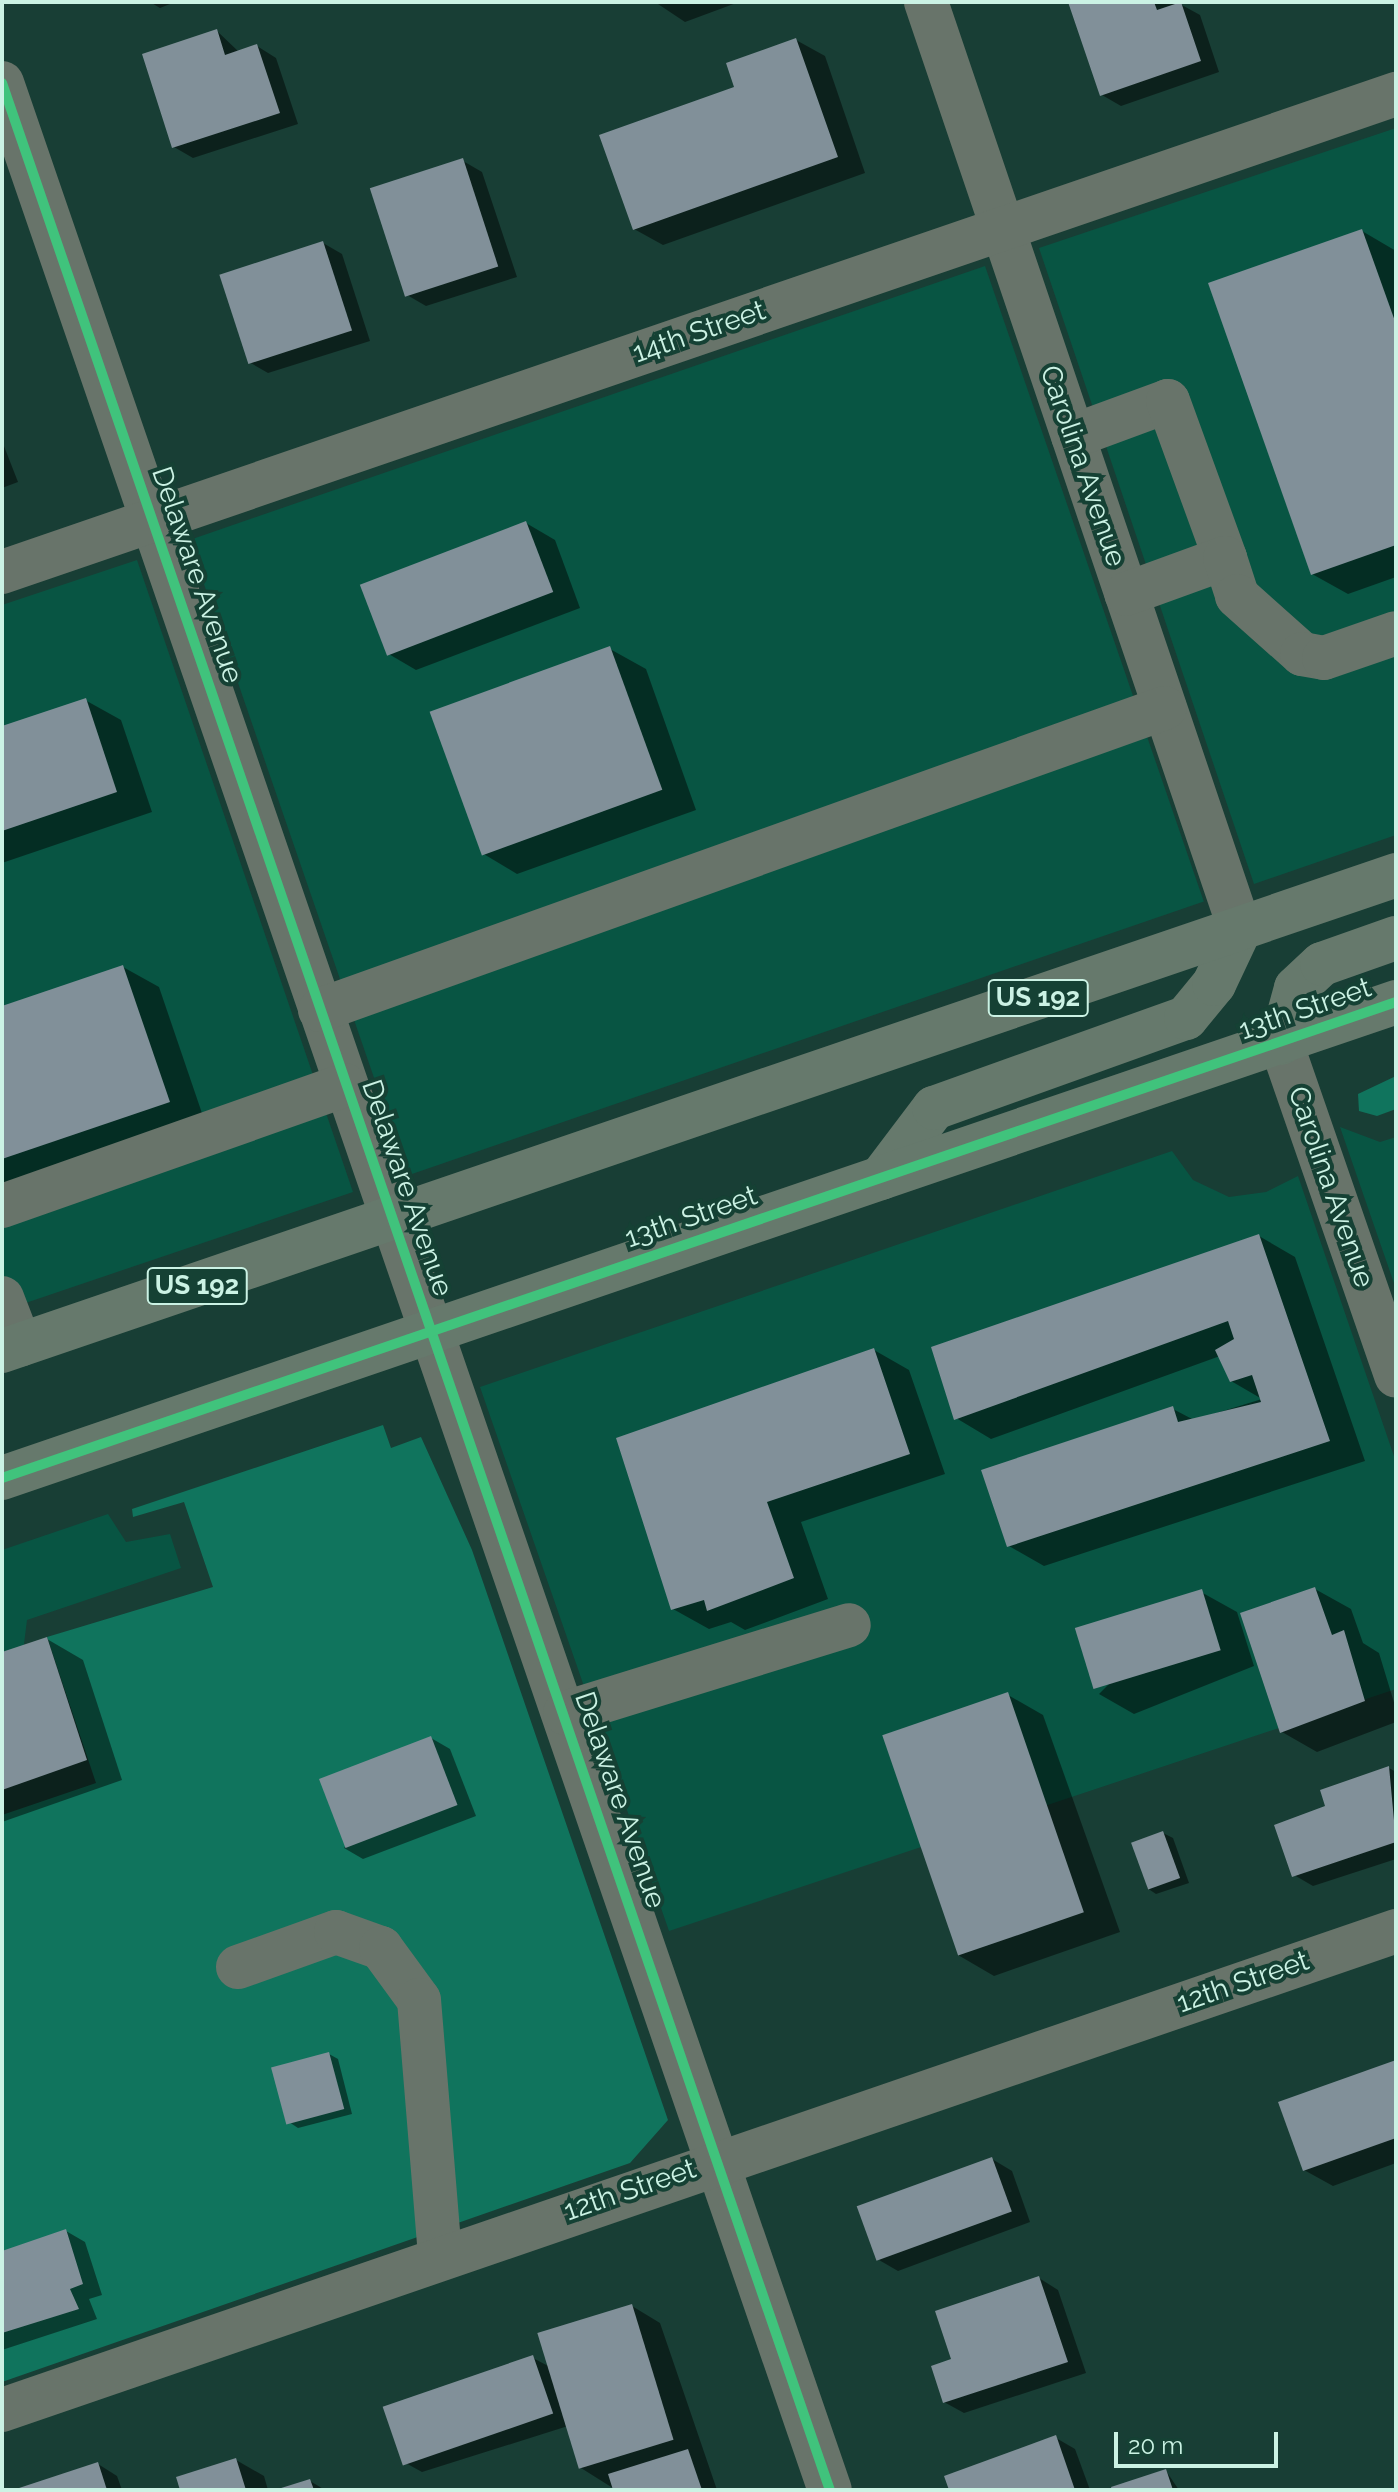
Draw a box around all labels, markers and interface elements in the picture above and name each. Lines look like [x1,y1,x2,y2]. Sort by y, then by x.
street label: 14th Street [628,294,770,370]
street label: Carolina Avenue [1033,361,1133,571]
street label: Delaware Avenue [144,462,250,688]
street label: 13th Street [1235,971,1375,1047]
road number: US 192 [986,976,1090,1020]
street label: Delaware Avenue [354,1075,460,1301]
street label: Carolina Avenue [1281,1082,1381,1292]
street label: 13th Street [621,1179,761,1255]
road number: US 192 [145,1264,249,1308]
street label: Delaware Avenue [567,1687,673,1913]
street label: 12th Street [1173,1944,1313,2020]
street label: 12th Street [560,2152,700,2228]
scale bar [1118,2416,1282,2466]
text: 20 m [1128,2431,1183,2460]

